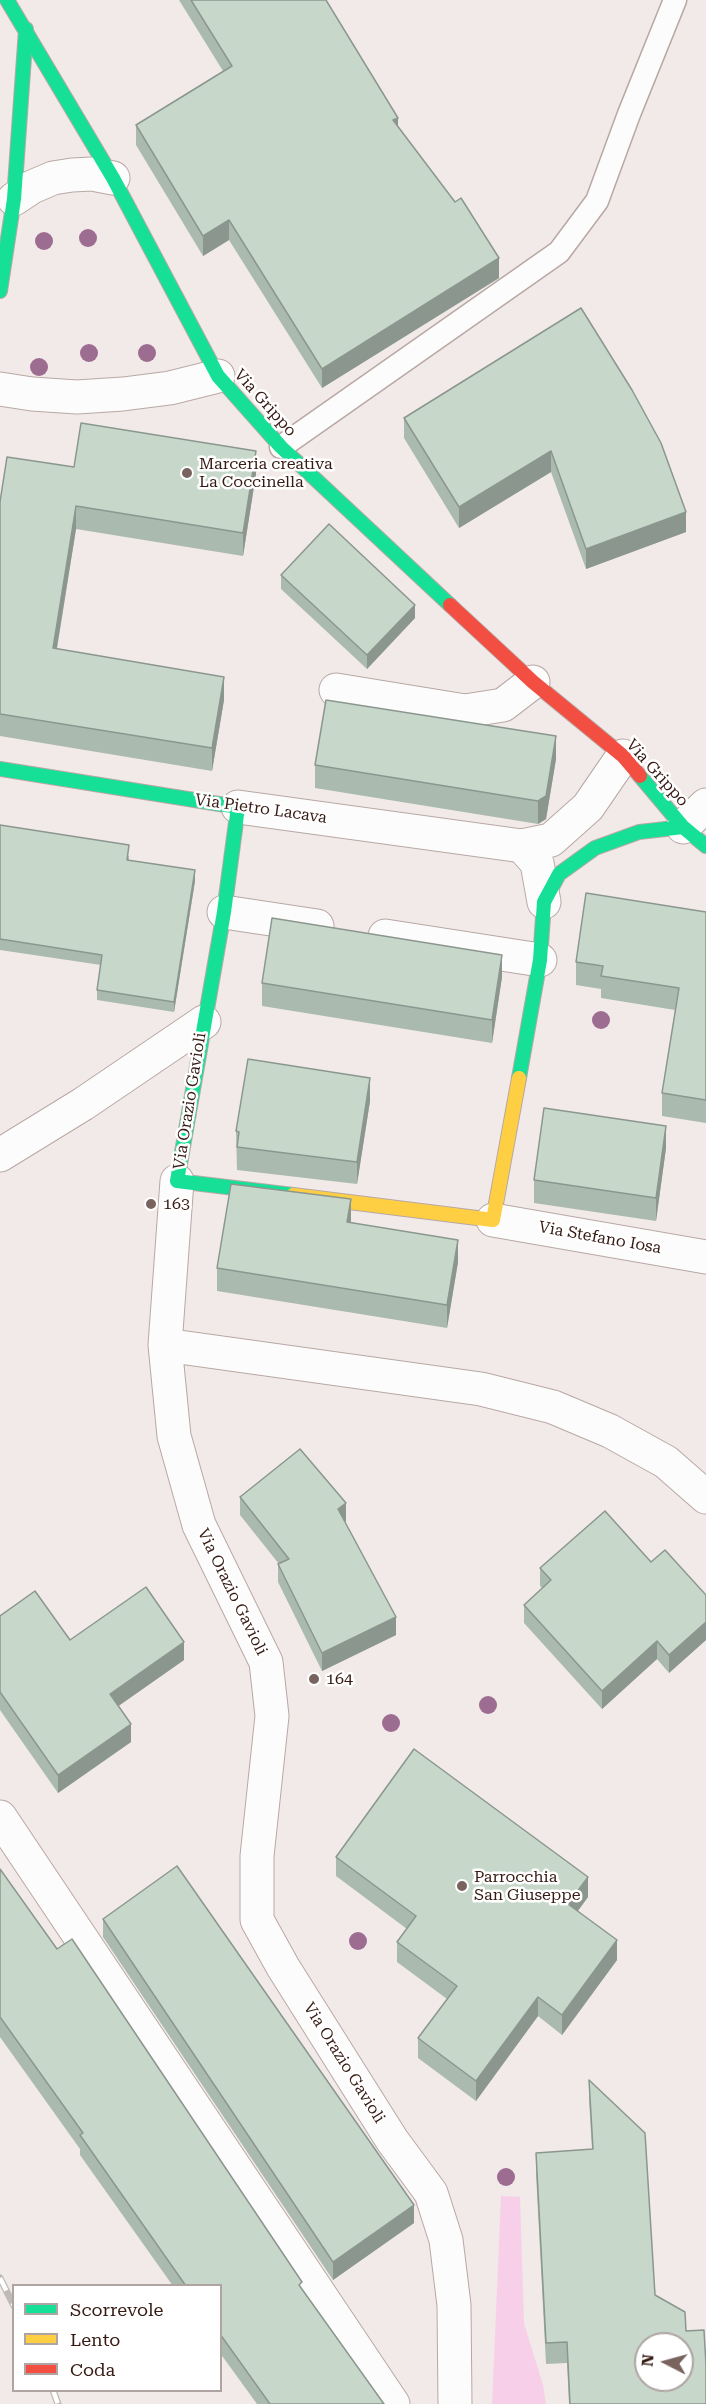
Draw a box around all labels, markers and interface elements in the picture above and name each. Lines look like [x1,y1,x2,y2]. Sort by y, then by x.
street label: Via Grippo [230,365,300,441]
place label: Marceria creativa La Coccinella [199,454,333,492]
marker: Marceria creativa La Coccinella [180,466,194,480]
street label: Via Grippo [622,735,692,811]
street label: Via Pietro Lacava [194,790,328,828]
street label: Via Orazio Gavioli [170,1031,210,1171]
place label: 163 [163,1194,190,1214]
marker: 163 [144,1197,158,1211]
street label: Via Stefano Iosa [537,1218,663,1258]
street label: Via Orazio Gavioli [193,1526,271,1658]
place label: 164 [326,1669,353,1689]
marker: 164 [307,1672,321,1686]
place label: Parrocchia San Giuseppe [474,1867,581,1905]
marker: Parrocchia San Giuseppe [455,1879,469,1893]
street label: Via Orazio Gavioli [299,1999,389,2127]
legend [12,2284,222,2392]
text: Scorrevole [70,2299,163,2320]
text: Lento [70,2329,120,2350]
north arrow [634,2332,694,2392]
text: N [637,2353,658,2367]
text: Coda [70,2359,115,2380]

